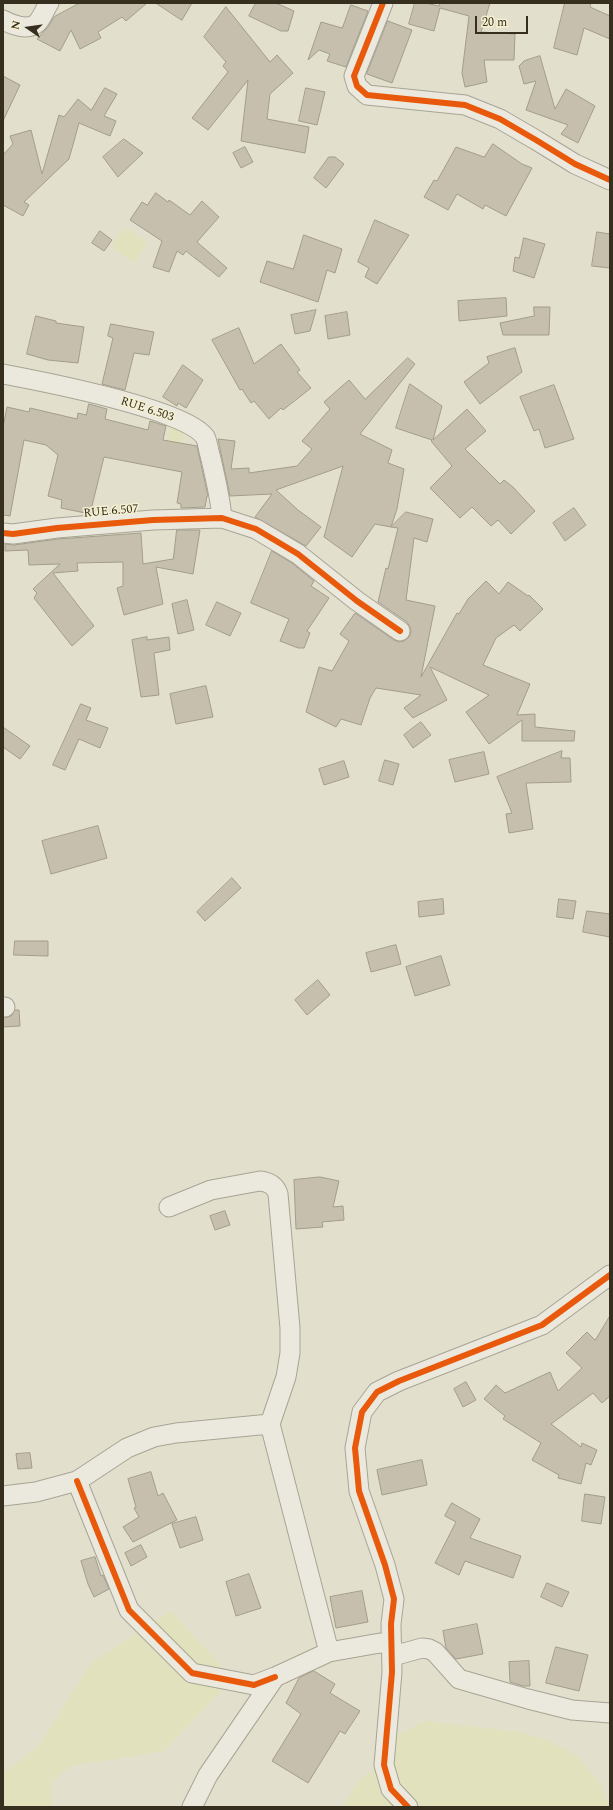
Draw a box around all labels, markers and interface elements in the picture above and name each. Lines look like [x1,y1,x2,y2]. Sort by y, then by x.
north arrow [8,8,48,48]
scale bar [477,8,530,34]
text: 20 m [482,13,507,32]
text: N [7,19,25,31]
street label: RUE 6.503 [119,395,175,425]
street label: RUE 6.507 [83,502,139,522]

